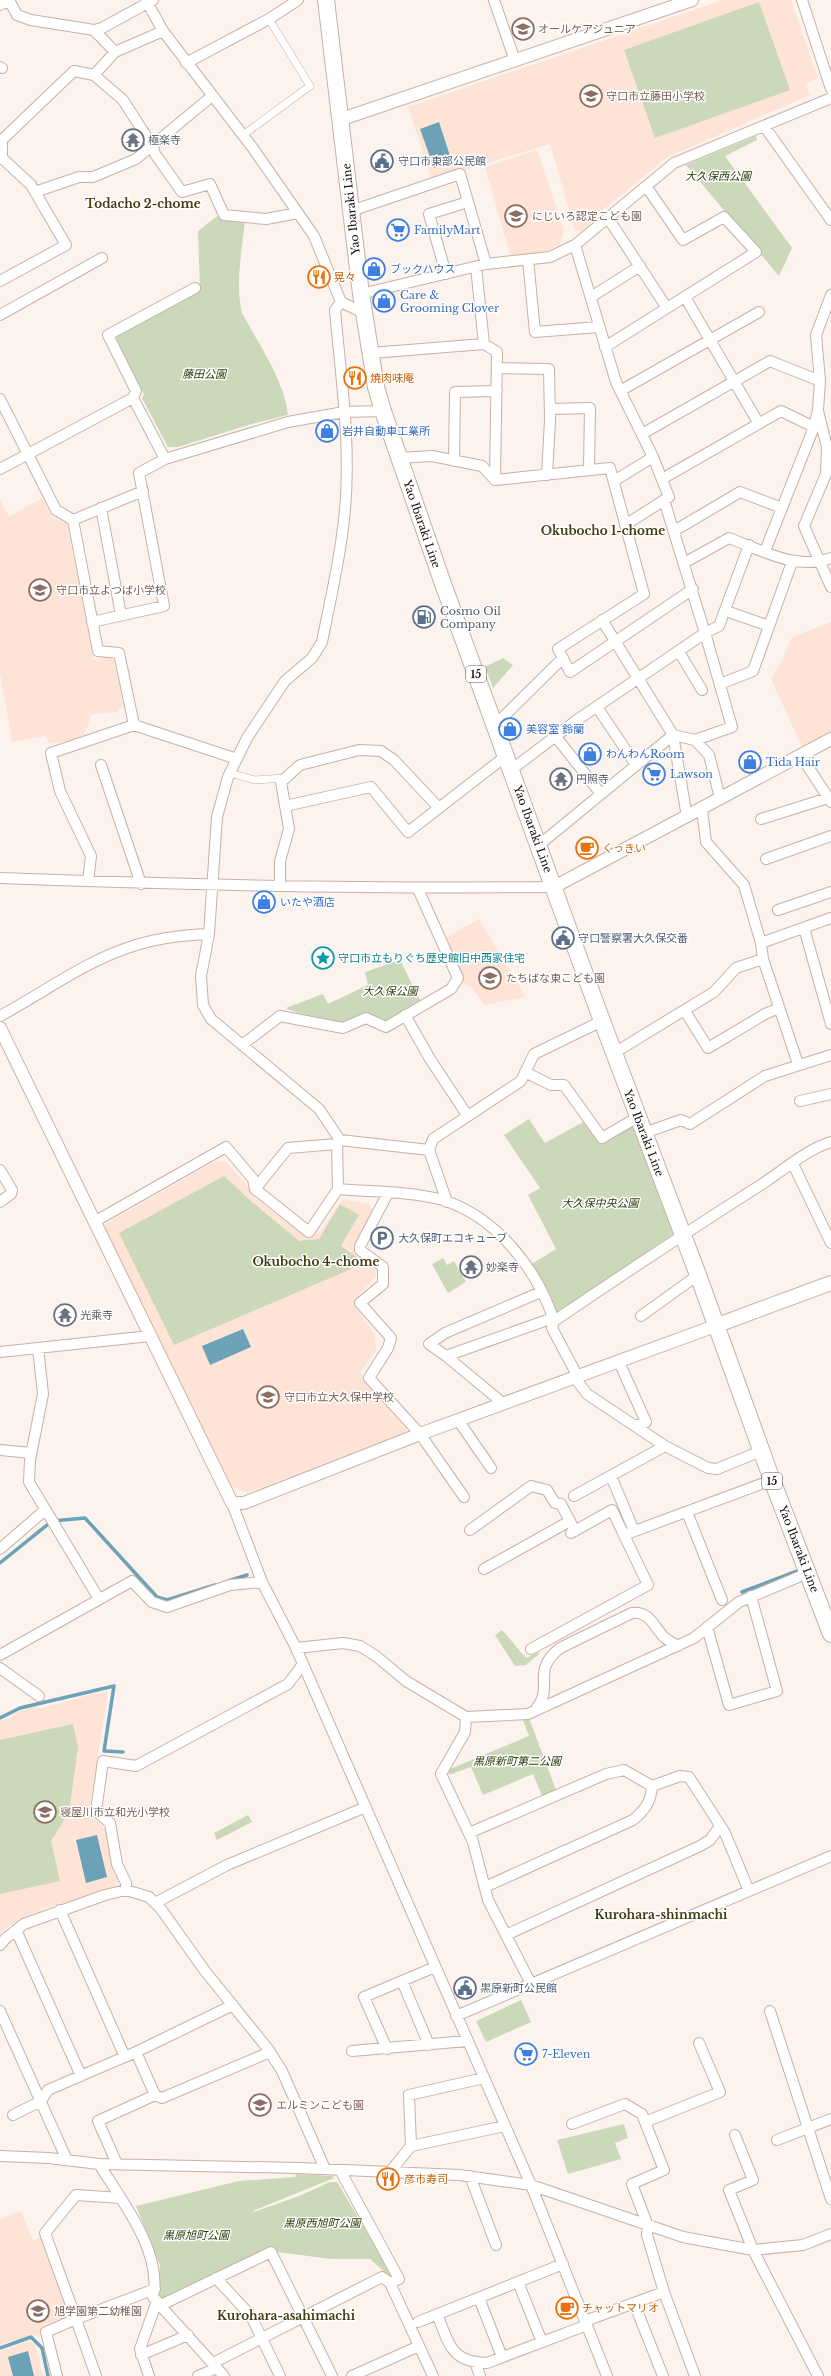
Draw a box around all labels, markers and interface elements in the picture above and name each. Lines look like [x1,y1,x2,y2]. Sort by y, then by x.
school or university icon: オールケアジュニア [510,16,536,42]
place label: オールケアジュニア [538,22,636,36]
school or university icon: 守口市立藤田小学校 [578,83,604,109]
place label: 守口市立藤田小学校 [606,89,705,103]
temple icon: 極楽寺 [120,127,146,153]
place label: 極楽寺 [148,133,181,147]
public building icon: 守口市東部公民館 [369,148,395,174]
place label: 守口市東部公民館 [398,154,486,168]
street label: Yao Ibaraki Line [339,163,363,256]
park label: 大久保西公園 [685,169,753,183]
district label: Todacho 2-chome [85,196,201,211]
school or university icon: にじいろ認定こども園 [503,203,529,229]
place label: にじいろ認定こども園 [532,209,642,223]
supermarket icon: FamilyMart [385,217,411,243]
place label: FamilyMart [414,223,481,237]
shop icon: ブックハウス [361,256,387,282]
place label: ブックハウス [390,262,455,276]
restaurant icon: 晃々 [306,264,332,290]
place label: 晃々 [334,270,356,284]
shop icon: Care & Grooming Clover [371,288,397,314]
place label: Care & Grooming Clover [400,288,500,315]
restaurant icon: 焼肉味庵 [342,365,368,391]
park label: 藤田公園 [182,367,228,381]
place label: 焼肉味庵 [370,371,414,385]
shop icon: 岩井自動車工業所 [314,418,340,444]
place label: 岩井自動車工業所 [342,424,431,438]
street label: Yao Ibaraki Line [400,477,444,570]
district label: Okubocho 1-chome [541,523,665,538]
school or university icon: 守口市立よつば小学校 [27,577,53,603]
place label: 守口市立よつば小学校 [56,583,166,597]
fuel station icon: Cosmo Oil Company [411,604,437,630]
place label: Cosmo Oil Company [440,604,501,631]
road number: 15 [466,666,486,682]
shop icon: 美容室 鈴蘭 [497,716,523,742]
place label: 美容室 鈴蘭 [526,722,584,736]
shop icon: わんわんRoom [577,741,603,767]
place label: わんわんRoom [606,747,685,761]
shop icon: Tida Hair [737,749,763,775]
place label: Tida Hair [766,755,821,769]
supermarket icon: Lawson [641,761,667,787]
temple icon: 円照寺 [548,766,574,792]
place label: Lawson [670,767,713,781]
place label: 円照寺 [576,772,609,786]
street label: Yao Ibaraki Line [510,782,555,875]
cafe icon: くっきい [574,835,600,861]
place label: くっきい [602,841,646,855]
shop icon: いたや酒店 [251,889,277,915]
place label: いたや酒店 [280,895,335,909]
public building icon: 守口警察署大久保交番 [550,925,576,951]
place label: 守口警察署大久保交番 [578,931,688,945]
place icon: 守口市立もりぐち歴史館旧中西家住宅 [310,945,336,971]
place label: 守口市立もりぐち歴史館旧中西家住宅 [338,951,525,965]
school or university icon: たちばな東こども園 [477,965,503,991]
place label: たちばな東こども園 [506,971,605,985]
park label: 大久保公園 [363,984,419,998]
street label: Yao Ibaraki Line [621,1087,667,1178]
park label: 大久保中央公園 [562,1196,640,1210]
parking icon: 大久保町エコキューブ [369,1225,395,1251]
place label: 大久保町エコキューブ [398,1231,507,1245]
district label: Okubocho 4-chome [252,1254,380,1269]
temple icon: 妙楽寺 [458,1254,484,1280]
place label: 妙楽寺 [486,1260,519,1274]
temple icon: 光乘寺 [52,1302,78,1328]
place label: 光乘寺 [80,1308,113,1322]
school or university icon: 守口市立大久保中学校 [255,1384,281,1410]
place label: 守口市立大久保中学校 [284,1390,394,1404]
road number: 15 [762,1473,782,1489]
street label: Yao Ibaraki Line [776,1503,822,1594]
park label: 黒原新町第二公園 [473,1754,563,1768]
school or university icon: 寝屋川市立和光小学校 [32,1799,58,1825]
place label: 寝屋川市立和光小学校 [60,1805,170,1819]
district label: Kurohara-shinmachi [595,1907,728,1922]
public building icon: 黒原新町公民館 [452,1975,478,2001]
place label: 黒原新町公民館 [480,1981,557,1995]
supermarket icon: 7-Eleven [513,2041,539,2067]
place label: 7-Eleven [542,2047,591,2061]
school or university icon: エルミンこども園 [247,2092,273,2118]
place label: エルミンこども園 [276,2098,364,2112]
restaurant icon: 彦市寿司 [375,2166,401,2192]
place label: 彦市寿司 [404,2172,448,2186]
park label: 黒原西旭町公園 [284,2216,362,2230]
park label: 黒原旭町公園 [163,2228,231,2242]
cafe icon: チャットマリオ [554,2295,580,2321]
school or university icon: 旭学園第二幼稚園 [25,2298,51,2324]
place label: チャットマリオ [582,2301,659,2315]
place label: 旭学園第二幼稚園 [54,2304,142,2318]
district label: Kurohara-asahimachi [217,2308,356,2323]

